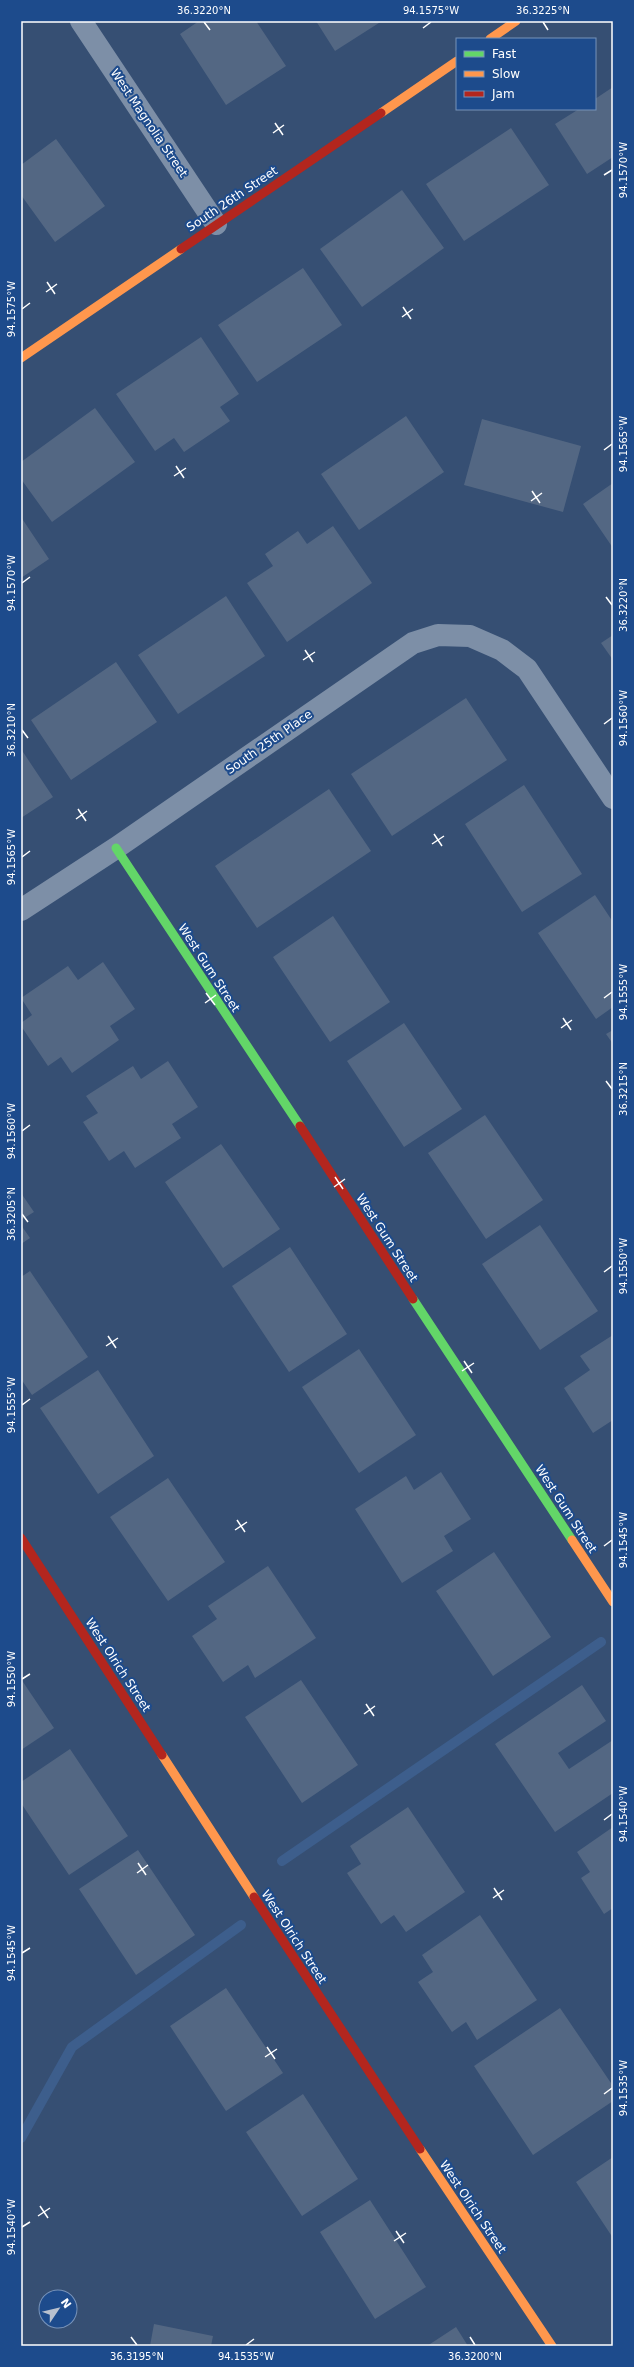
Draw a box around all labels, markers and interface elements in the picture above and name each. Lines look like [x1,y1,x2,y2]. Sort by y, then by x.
text: 36.3220°N [177,5,231,16]
text: 94.1575°W [403,5,459,16]
text: 36.3225°N [516,5,570,16]
legend [456,38,596,110]
text: Fast [492,47,516,61]
street label: West Magnolia Street [107,66,191,180]
text: Slow [492,67,520,81]
text: Jam [491,87,515,101]
text: 94.1570°W [618,142,629,198]
street label: South 26th Street [184,163,280,235]
text: 94.1575°W [6,281,17,337]
text: 94.1565°W [618,416,629,472]
text: 94.1570°W [6,555,17,611]
text: 36.3220°N [618,578,629,632]
text: 94.1560°W [618,690,629,746]
text: 36.3210°N [6,703,17,757]
street label: South 25th Place [223,707,315,777]
text: 94.1565°W [6,829,17,885]
street label: West Gum Street [175,921,243,1015]
text: 94.1555°W [618,964,629,1020]
text: 36.3215°N [618,1062,629,1116]
text: 94.1560°W [6,1103,17,1159]
text: 36.3205°N [6,1187,17,1241]
street label: West Gum Street [353,1191,421,1285]
text: 94.1550°W [618,1238,629,1294]
text: 94.1555°W [6,1377,17,1433]
street label: West Gum Street [532,1462,600,1556]
text: 94.1545°W [618,1512,629,1568]
street label: West Olrich Street [82,1616,154,1715]
text: 94.1550°W [6,1651,17,1707]
text: 94.1540°W [618,1786,629,1842]
street label: West Olrich Street [258,1888,330,1987]
text: 94.1545°W [6,1925,17,1981]
text: 94.1535°W [618,2060,629,2116]
street label: West Olrich Street [437,2158,509,2256]
text: 94.1540°W [6,2199,17,2255]
north arrow [38,2289,78,2329]
text: N [58,2296,74,2311]
text: 36.3195°N [110,2351,164,2362]
text: 94.1535°W [218,2351,274,2362]
text: 36.3200°N [448,2351,502,2362]

